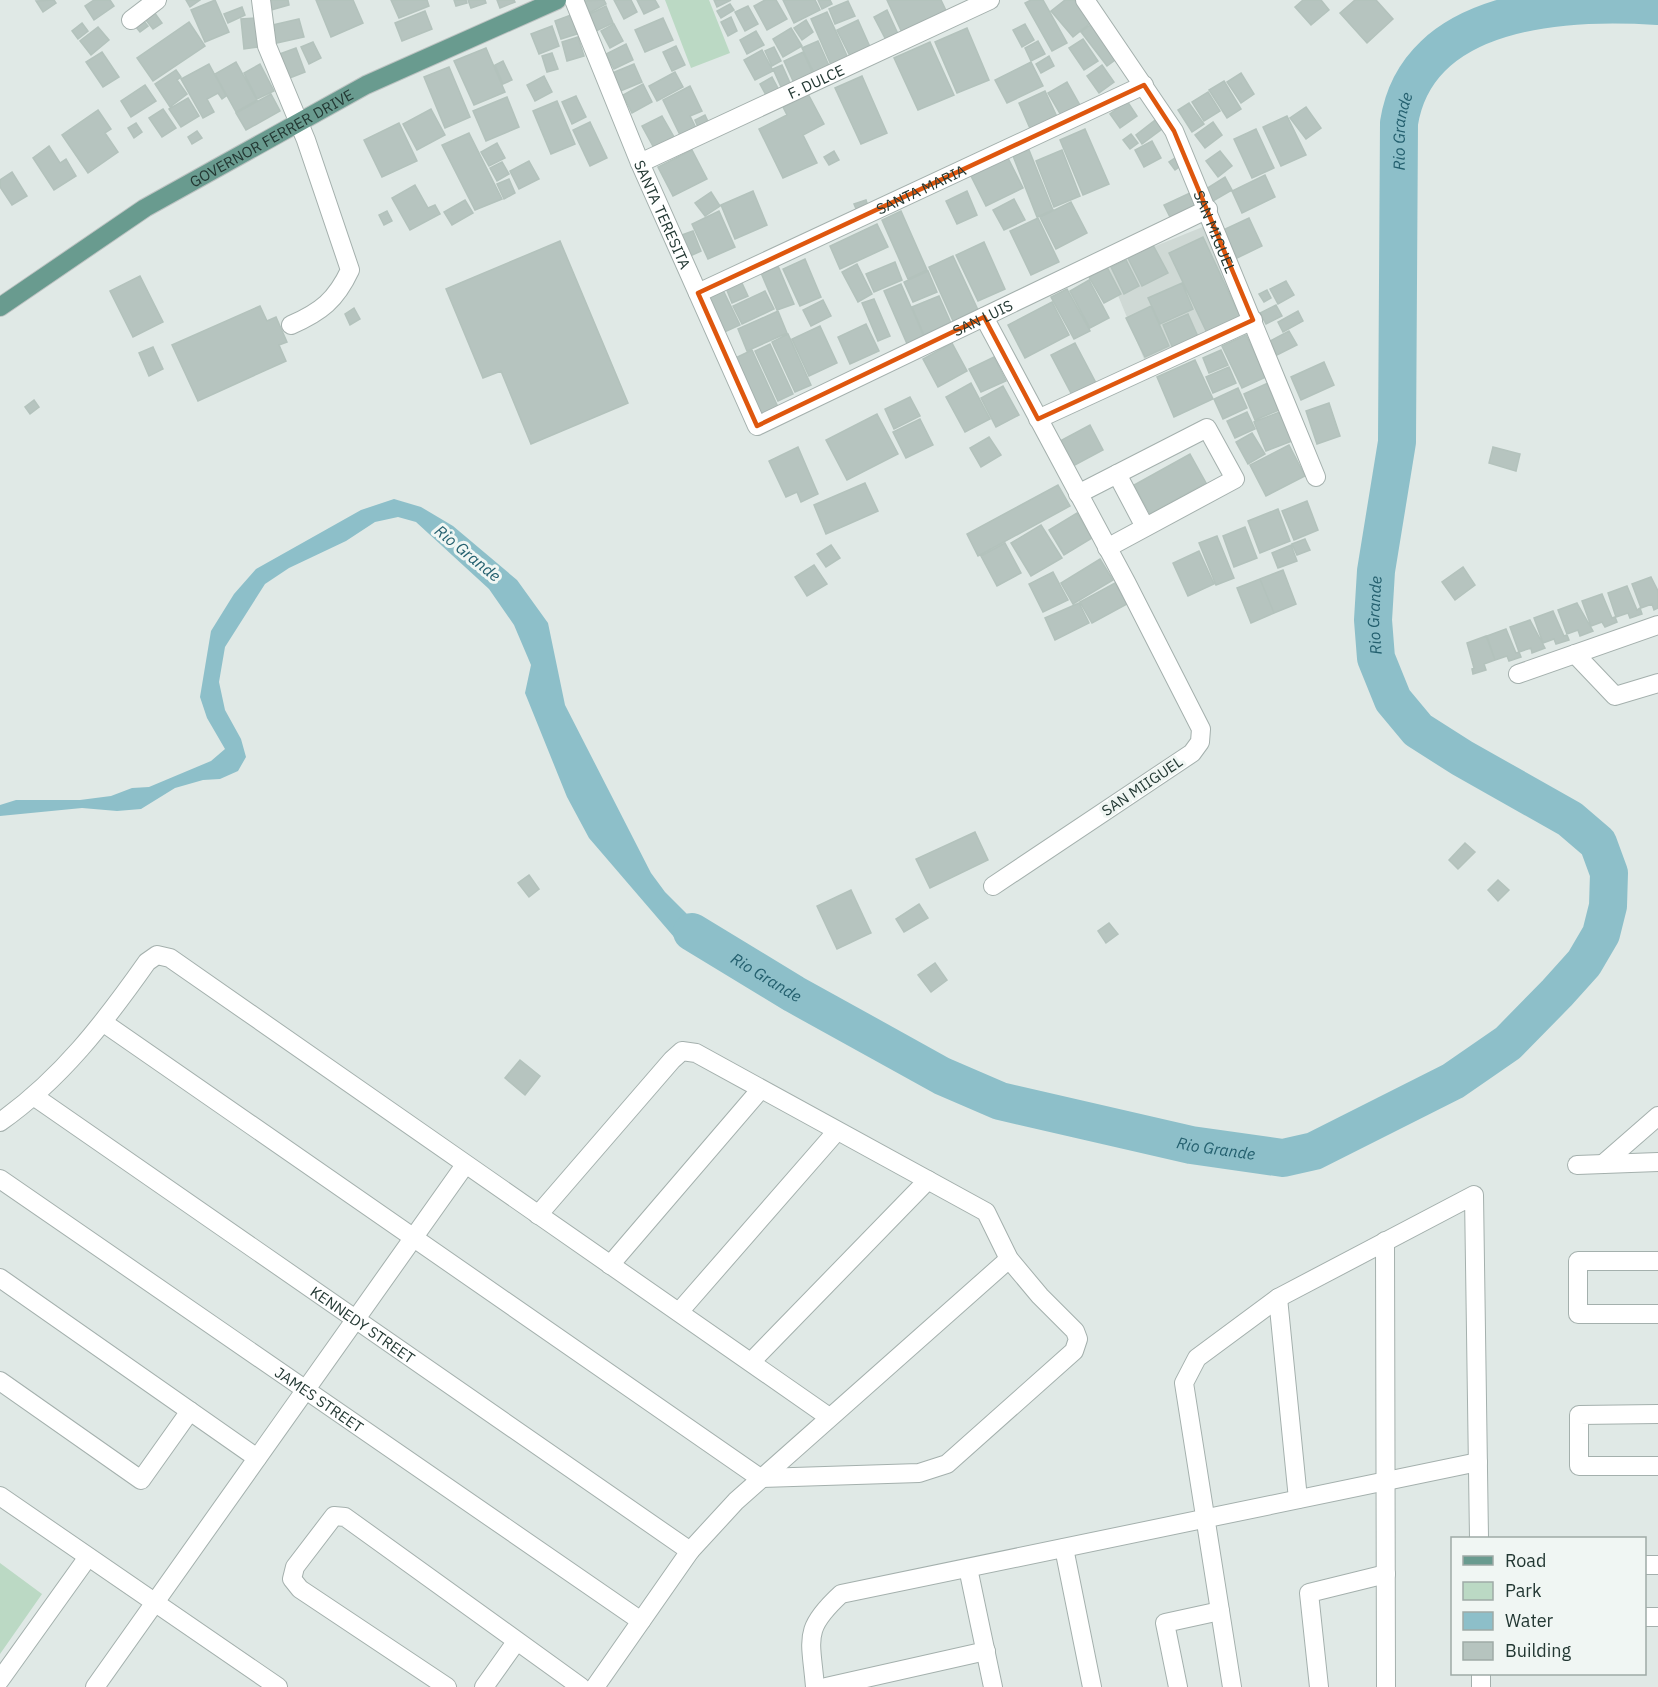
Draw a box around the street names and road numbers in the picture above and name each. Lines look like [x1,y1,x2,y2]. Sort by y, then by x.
street label: F. DULCE [785,60,847,102]
street label: GOVERNOR FERRER DRIVE [186,85,356,191]
street label: SANTA TERESITA [630,157,695,272]
street label: SANTA MARIA [873,160,969,218]
street label: SAN MIGUEL [1190,187,1241,276]
street label: SAN LUIS [949,295,1016,340]
street label: SAN MIIGUEL [1098,752,1186,820]
street label: KENNEDY STREET [307,1281,419,1367]
street label: JAMES STREET [272,1362,368,1437]

